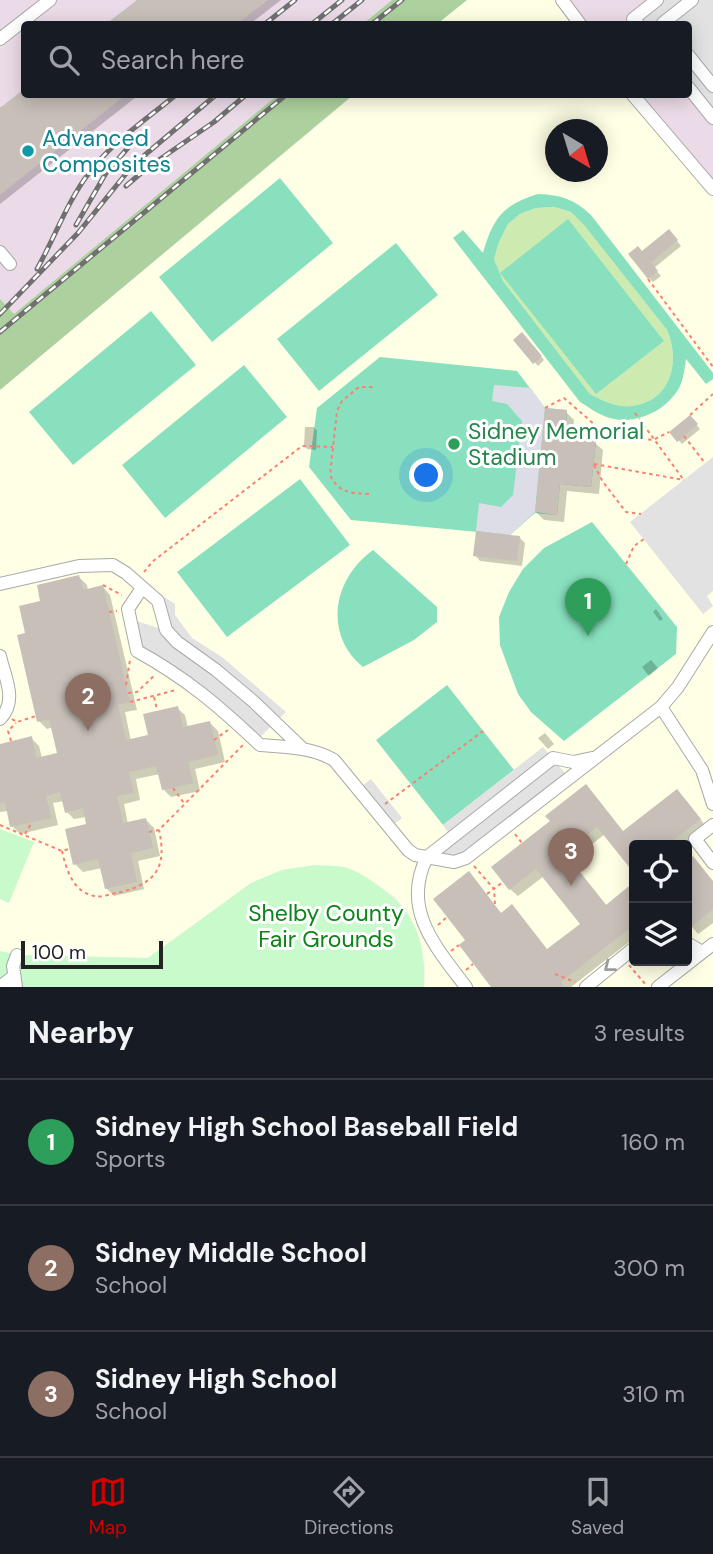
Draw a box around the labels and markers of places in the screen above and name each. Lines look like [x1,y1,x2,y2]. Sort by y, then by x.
place label: Advanced Composites [42,123,171,179]
marker: Advanced Composites [20,143,36,159]
place label: Sidney Memorial Stadium [468,416,644,472]
marker: Sidney Memorial Stadium [446,436,462,452]
pin: 1 [565,578,611,636]
pin: 2 [65,673,111,731]
pin: 3 [548,828,594,886]

